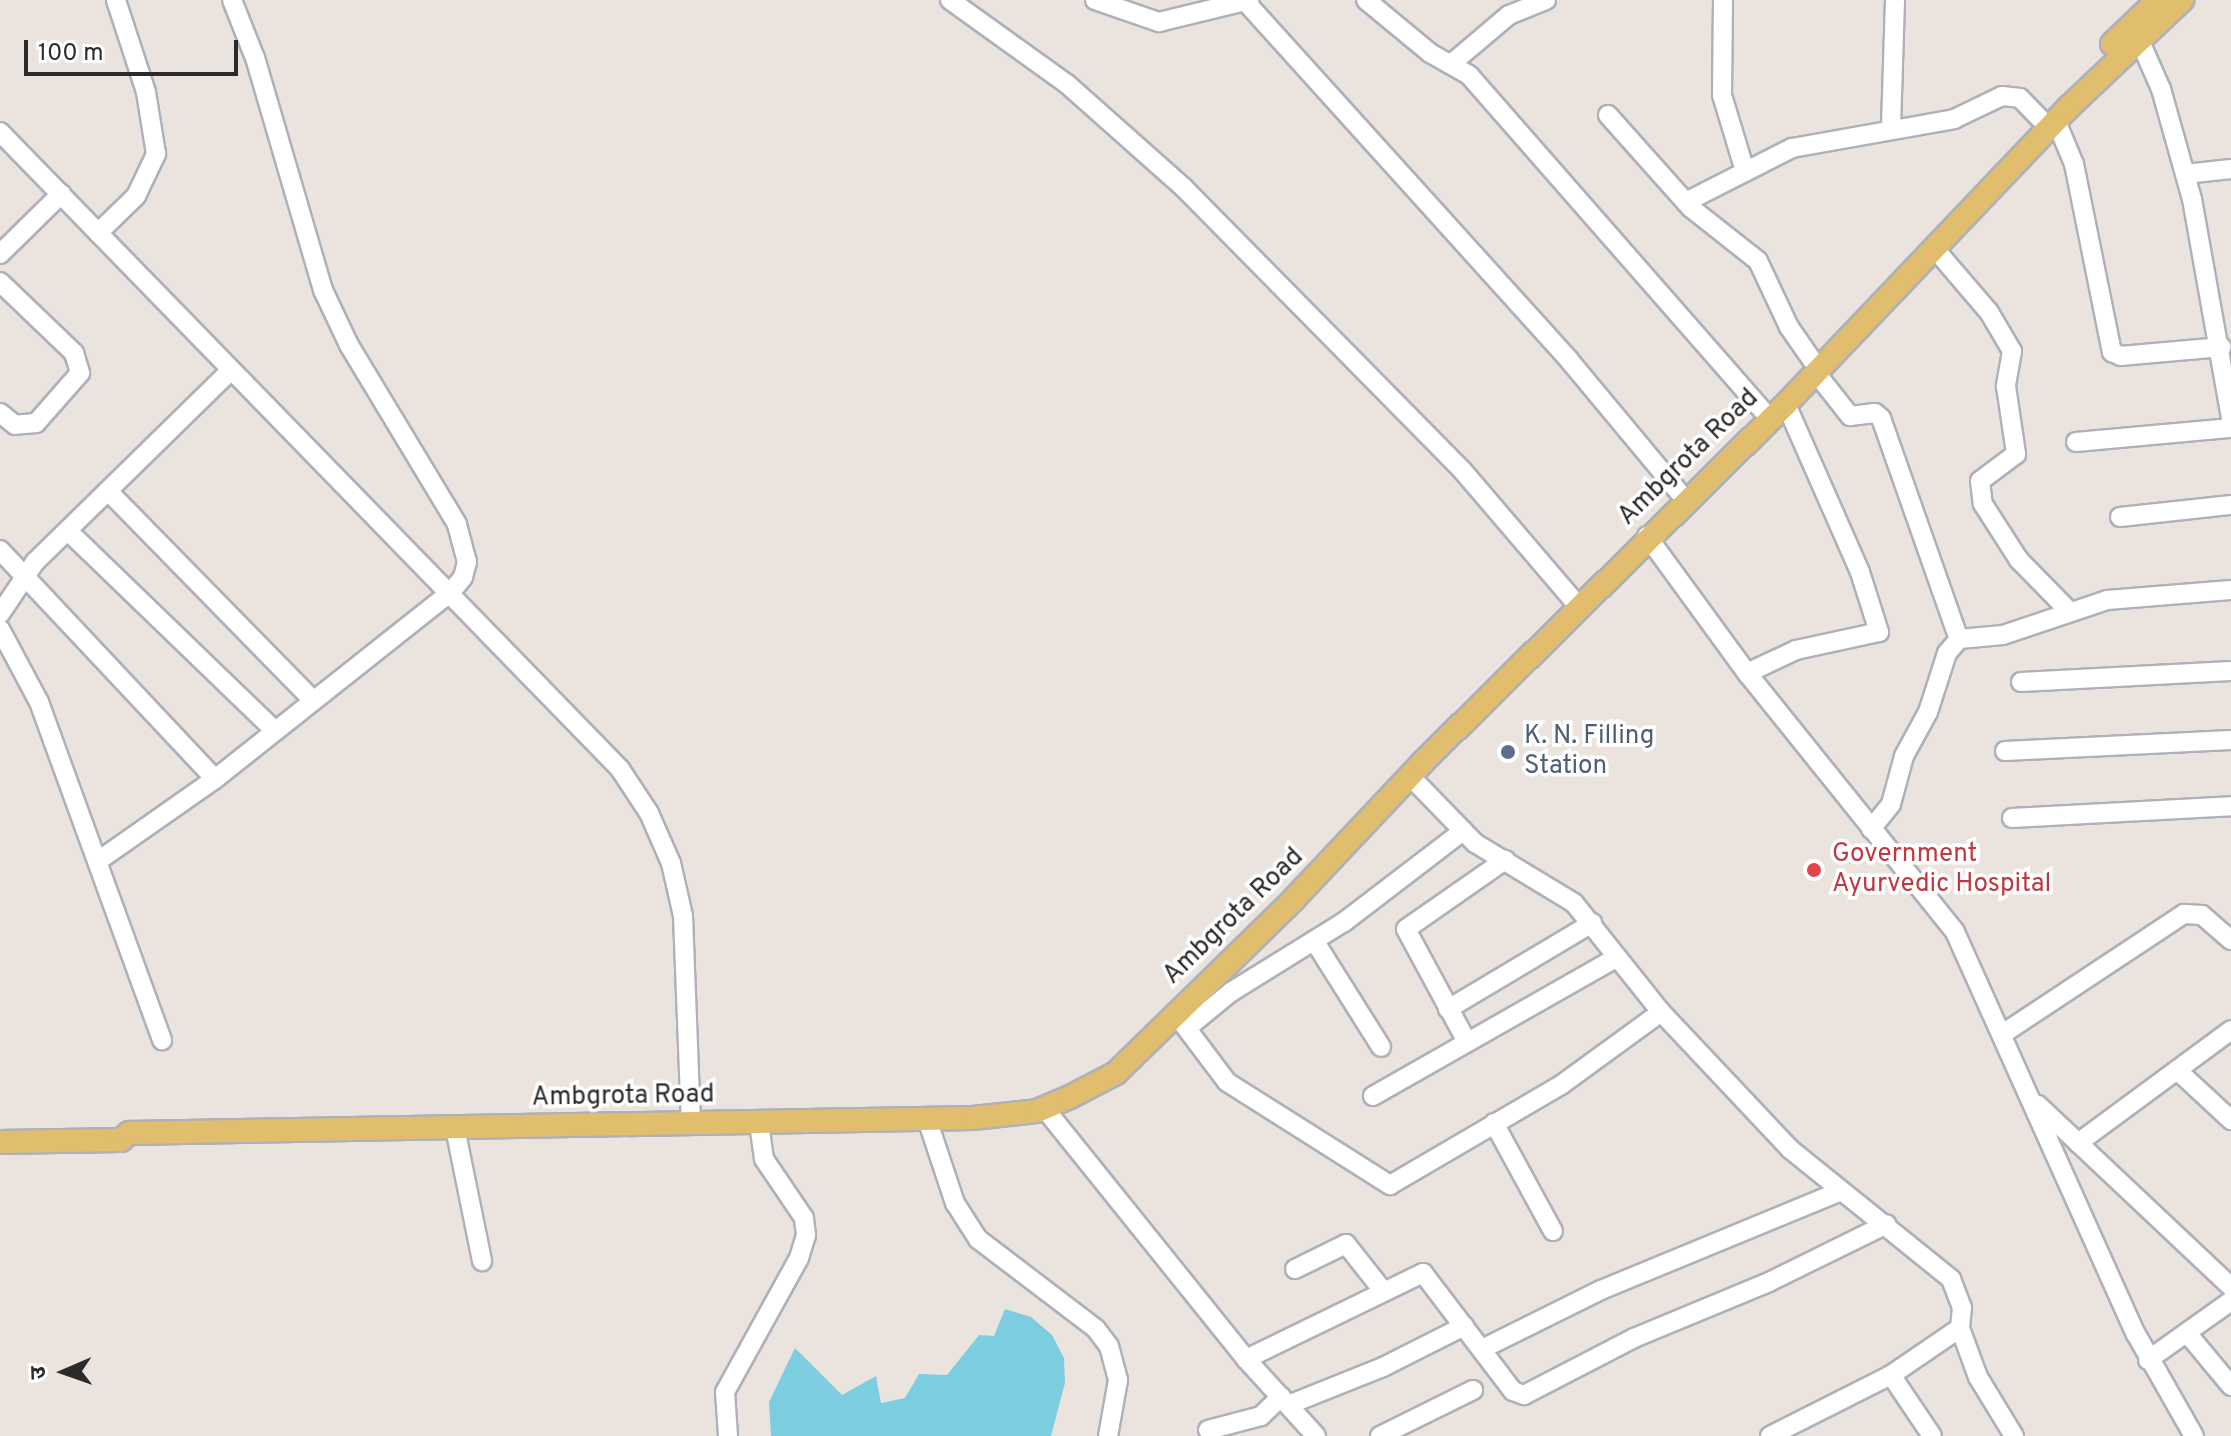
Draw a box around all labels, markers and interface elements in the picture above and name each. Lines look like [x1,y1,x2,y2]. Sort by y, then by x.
scale bar [28,24,242,74]
text: 100 m [38,39,104,69]
street label: Ambgrota Road [1612,383,1766,533]
place label: K. N. Filling Station [1524,721,1654,782]
marker: K. N. Filling Station [1499,743,1517,761]
place label: Government Ayurvedic Hospital [1832,839,2051,900]
street label: Ambgrota Road [1157,842,1311,992]
marker: Government Ayurvedic Hospital [1803,859,1825,881]
street label: Ambgrota Road [531,1080,715,1114]
north arrow [24,1332,104,1412]
text: उ [26,1366,53,1380]

